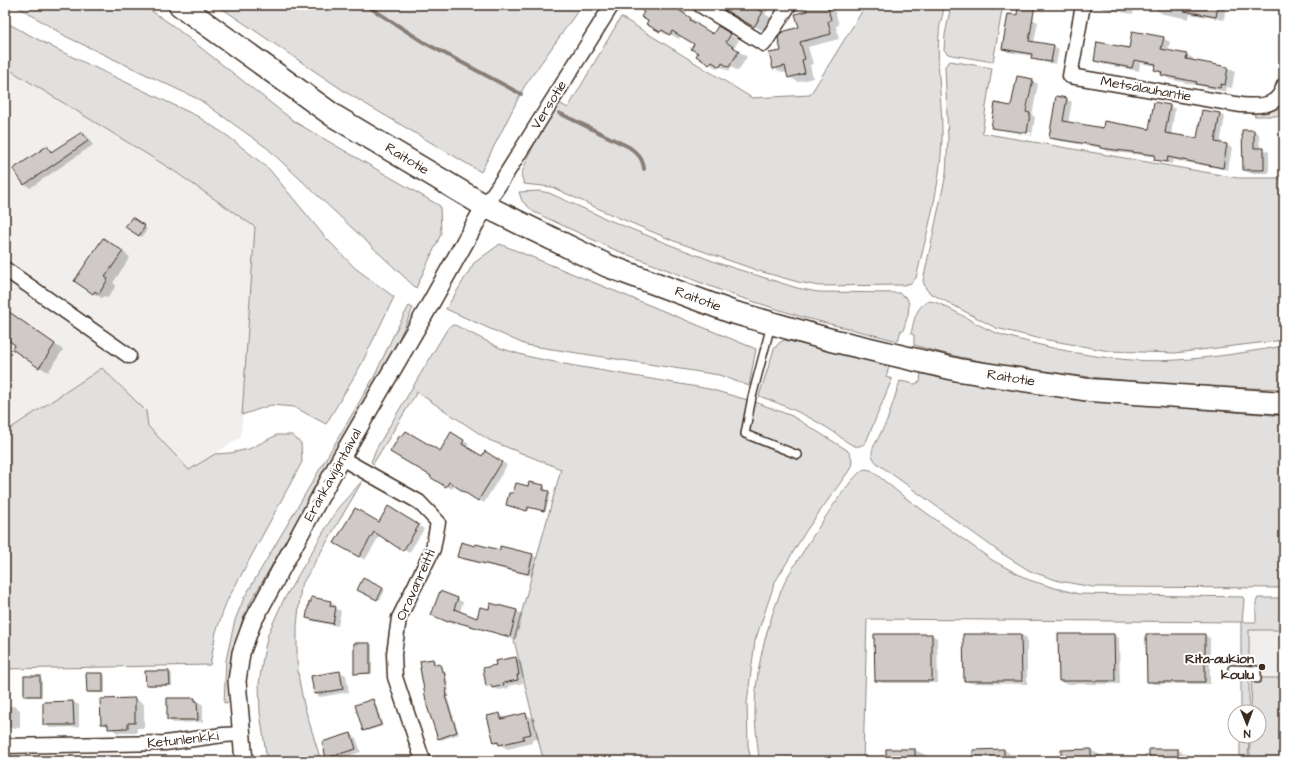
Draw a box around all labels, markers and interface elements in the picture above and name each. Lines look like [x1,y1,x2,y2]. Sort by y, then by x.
street label: Metsälauhantie [1099,71,1193,107]
street label: Versotie [526,76,572,133]
street label: Raitotie [381,138,433,180]
street label: Raitotie [672,281,724,317]
street label: Raitotie [986,364,1037,392]
street label: Eränkävijäntaival [299,425,367,525]
street label: Oravanreitti [391,546,441,624]
place label: Rita-aukion koulu [1185,649,1254,685]
marker: Rita-aukion koulu [1257,662,1267,672]
north arrow [1227,704,1267,744]
street label: Ketunlenkki [146,726,220,754]
text: N [1243,726,1251,741]

